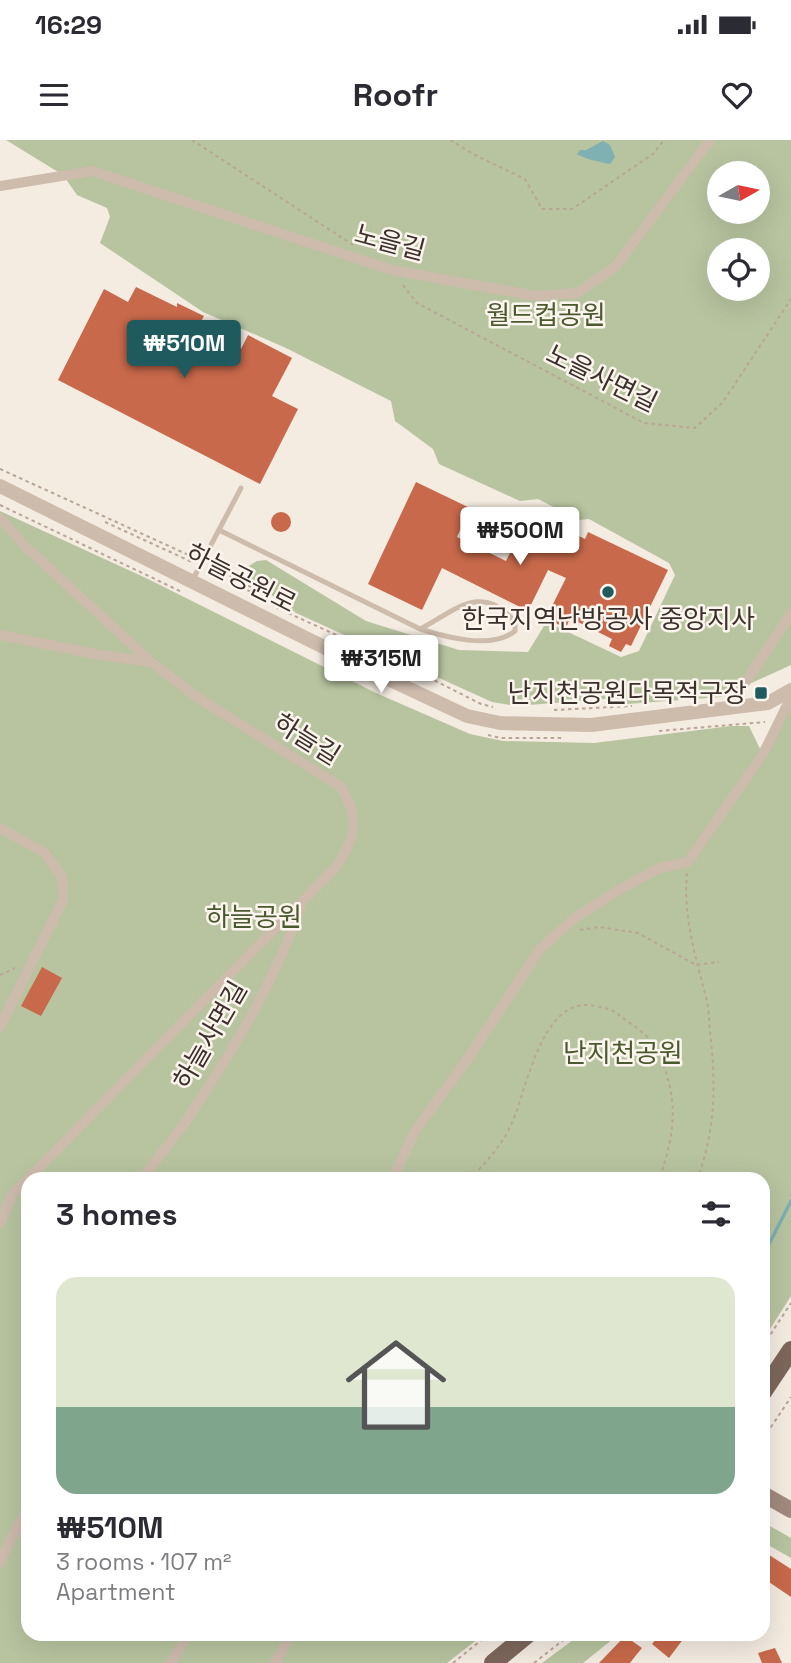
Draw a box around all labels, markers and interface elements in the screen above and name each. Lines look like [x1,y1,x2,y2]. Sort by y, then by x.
text: 16:29 [35,8,102,42]
text: Roofr [353,75,438,115]
icon: menu [35,76,73,114]
icon: heart [718,76,756,114]
north arrow [707,161,770,224]
map controls [707,161,770,301]
street label: 노을길 [351,216,429,268]
button: locate [707,238,770,301]
park label: 월드컵공원 [486,298,606,332]
pin: ₩510M [135,320,233,380]
text: ₩510M [143,328,225,358]
street label: 노을사면길 [541,337,663,419]
pin: ₩500M [471,508,569,567]
text: ₩500M [476,515,564,545]
street label: 하늘공원로 [180,536,302,620]
marker: 한국지역난방공사 중앙지사 [600,584,616,600]
place label: 한국지역난방공사 중앙지사 [461,602,755,636]
pin: ₩315M [332,636,430,695]
text: ₩315M [340,643,422,673]
place label: 난지천공원다목적구장 [508,676,747,710]
marker: 난지천공원다목적구장 [753,685,769,701]
street label: 하늘길 [268,706,346,772]
park label: 하늘공원 [206,900,302,934]
street label: 하늘사면길 [165,975,255,1095]
park label: 난지천공원 [563,1036,683,1070]
text: 3 homes [56,1195,177,1234]
icon: filters [697,1195,735,1233]
icon: home [333,1322,459,1448]
text: ₩510M [56,1508,164,1547]
text: 3 rooms · 107 m² [56,1547,232,1577]
text: Apartment [56,1577,176,1607]

